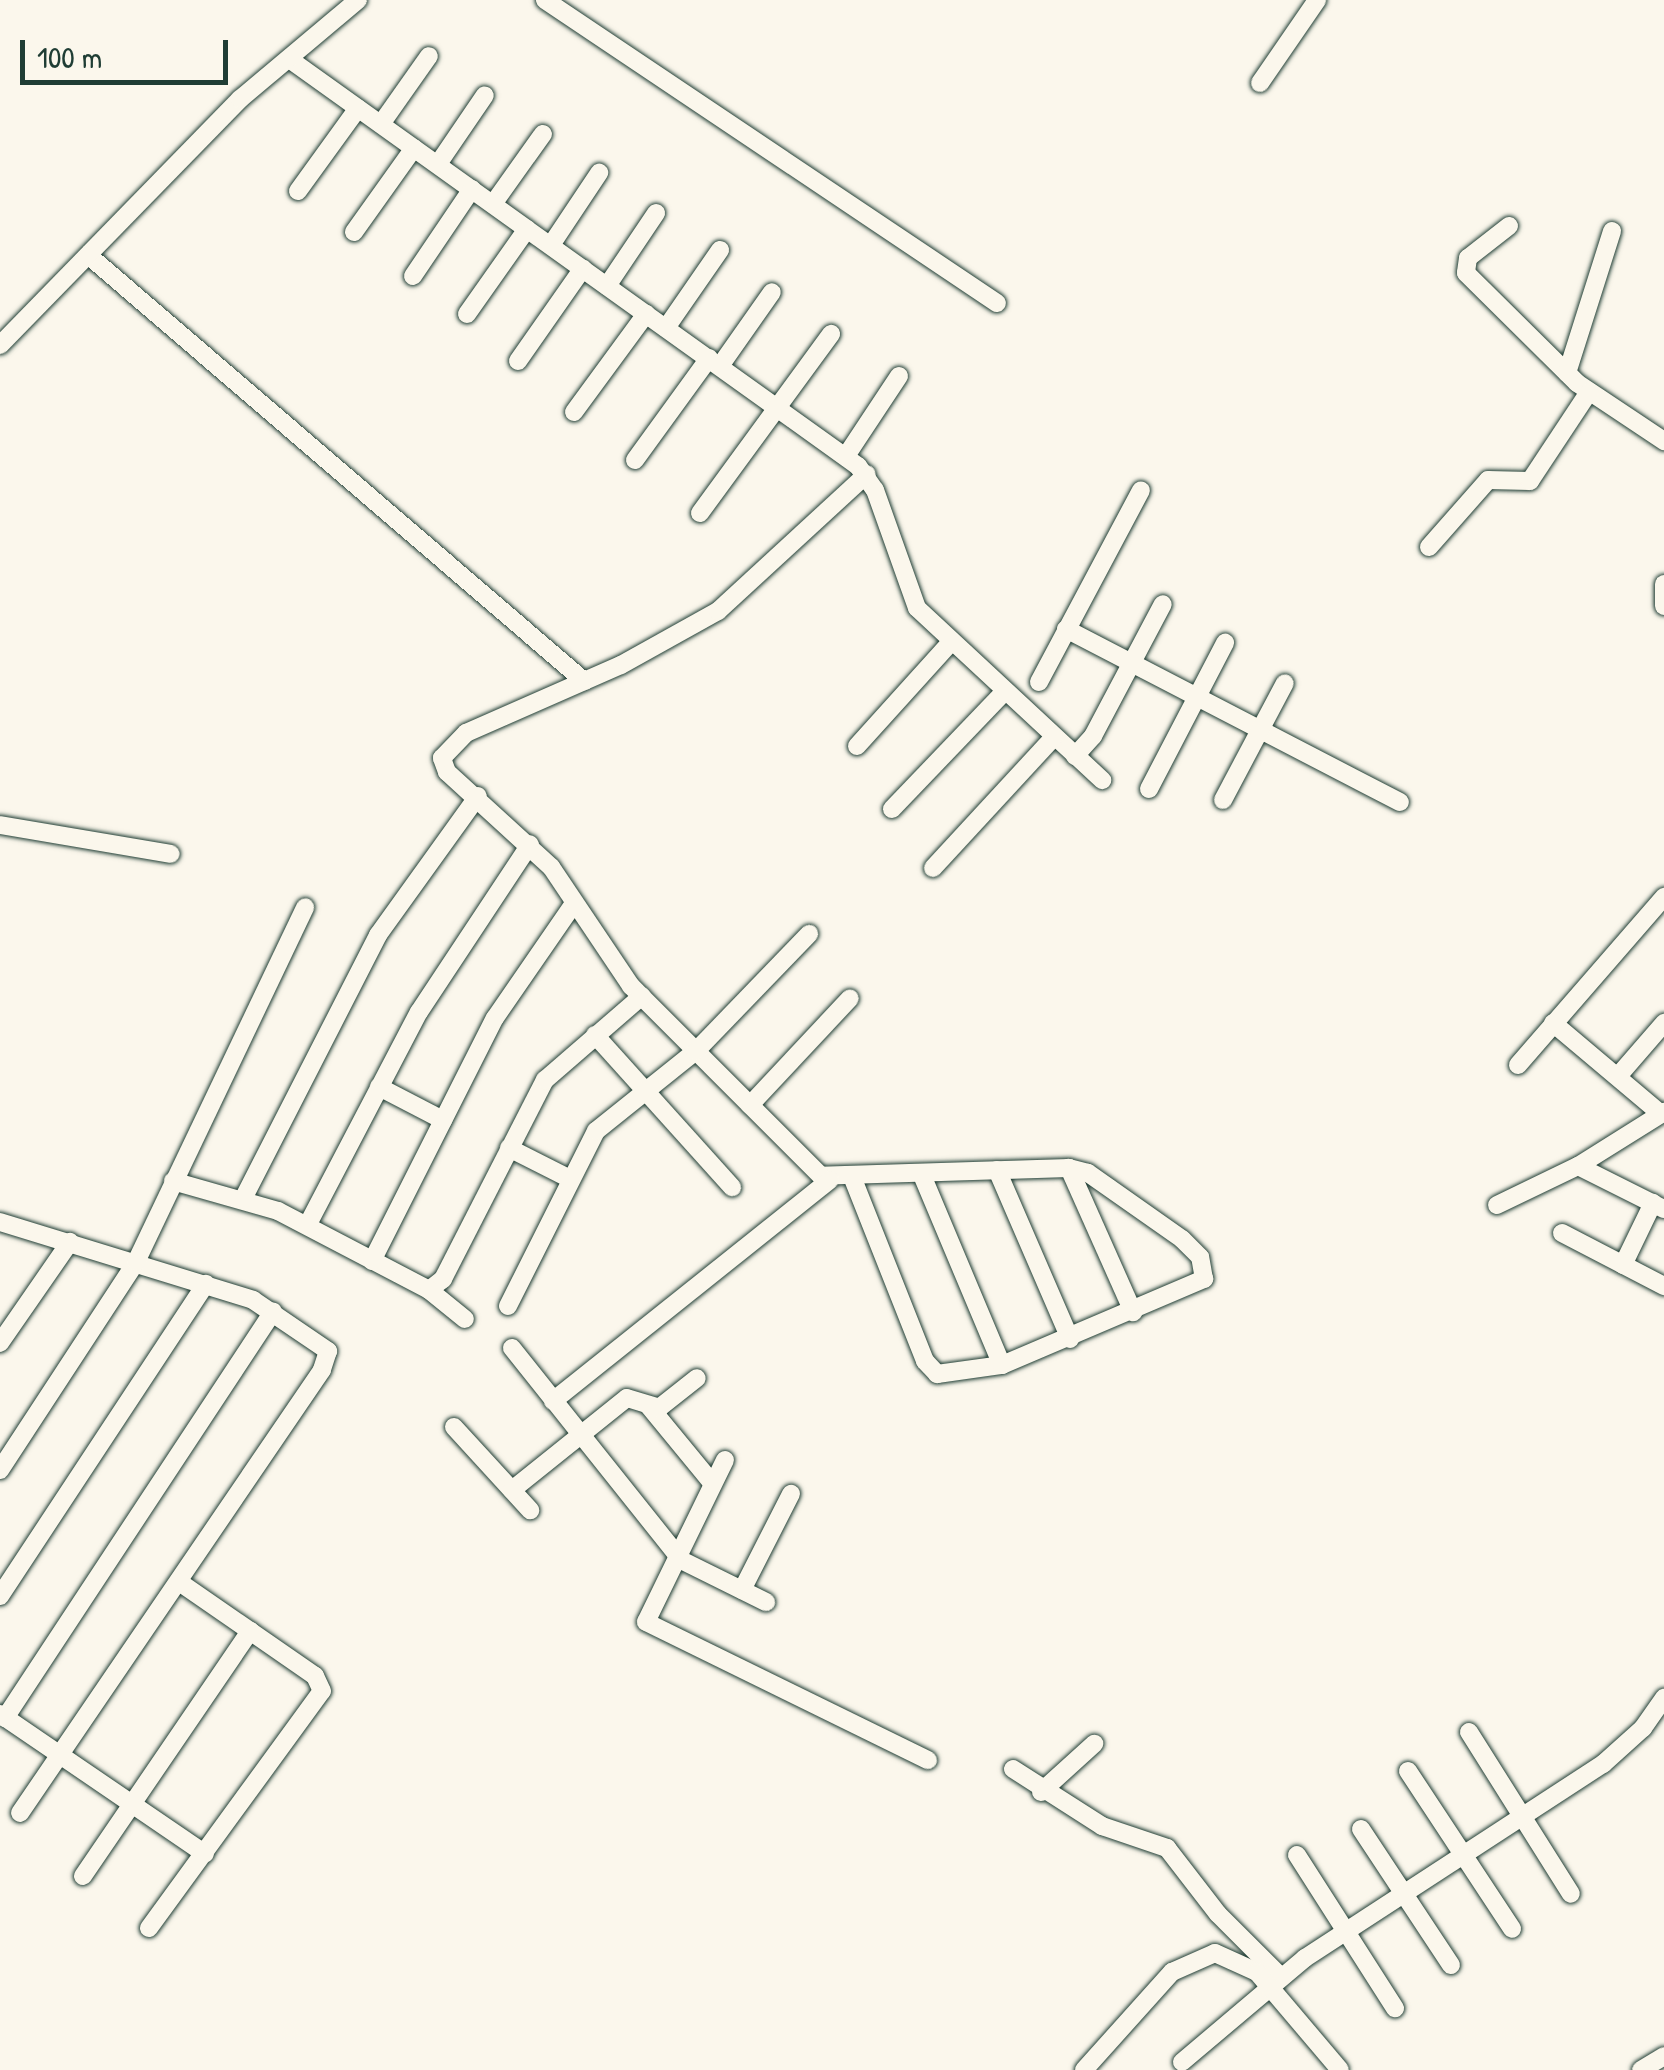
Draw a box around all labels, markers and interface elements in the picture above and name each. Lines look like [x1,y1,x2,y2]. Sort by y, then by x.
scale bar [25,20,232,82]
text: 100 m [37,37,102,77]

